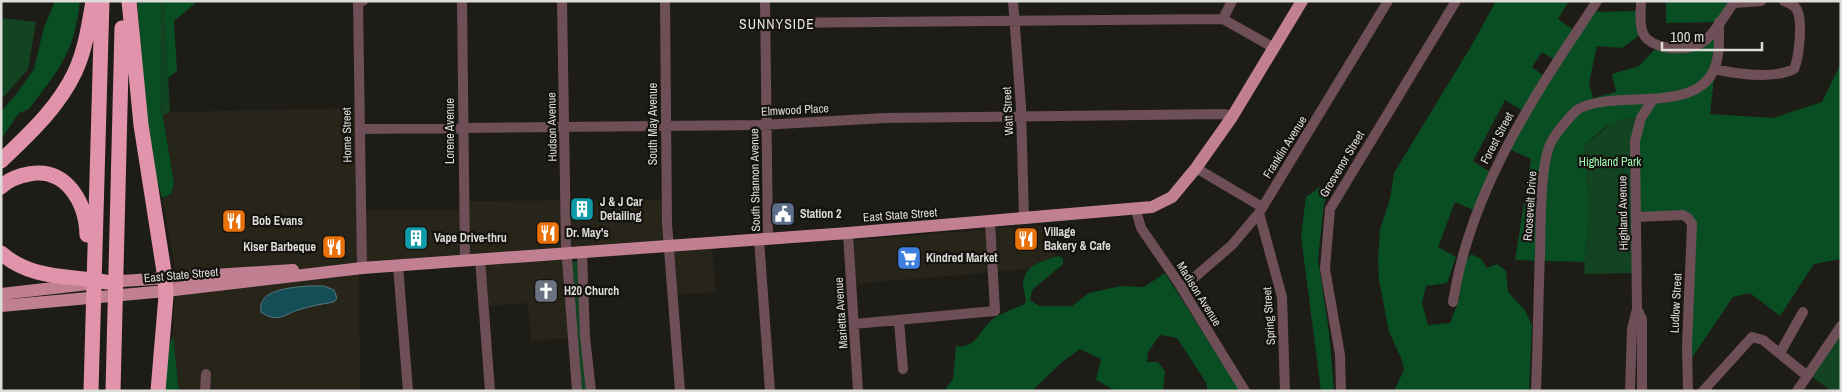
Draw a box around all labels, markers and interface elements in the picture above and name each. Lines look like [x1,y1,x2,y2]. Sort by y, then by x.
district label: SUNNYSIDE [739,15,815,33]
scale bar [1662,20,1762,52]
text: 100 m [1670,26,1704,47]
street label: South May Avenue [645,83,661,165]
street label: Watt Street [999,86,1017,136]
street label: Hudson Avenue [543,92,561,162]
street label: Lorene Avenue [442,98,458,164]
street label: Elmwood Place [761,100,829,120]
street label: Home Street [339,107,355,163]
street label: Forest Street [1477,109,1517,167]
street label: Franklin Avenue [1259,113,1311,181]
street label: South Shannon Avenue [746,128,764,232]
street label: Grosvenor Street [1316,128,1368,200]
park label: Highland Park [1579,154,1641,170]
street label: Roosevelt Drive [1520,171,1540,241]
street label: Highland Avenue [1614,175,1632,251]
place label: J & J Car Detailing [600,194,643,224]
building icon: J & J Car Detailing [569,196,595,222]
public building icon: Station 2 [770,201,796,227]
street label: East State Street [862,204,938,226]
place label: Station 2 [800,206,842,222]
restaurant icon: Bob Evans [221,208,247,234]
place label: Bob Evans [252,213,303,229]
restaurant icon: Dr. May's [535,220,561,246]
place label: Village Bakery & Cafe [1044,224,1111,254]
building icon: Vape Drive-thru [403,225,429,251]
place label: Dr. May's [566,225,609,241]
restaurant icon: Village Bakery & Cafe [1013,226,1039,252]
place label: Vape Drive-thru [434,230,507,246]
restaurant icon: Kiser Barbeque [321,234,347,260]
place label: Kiser Barbeque [243,239,317,255]
supermarket icon: Kindred Market [896,245,922,271]
place label: Kindred Market [926,250,998,266]
street label: Madison Avenue [1173,259,1225,329]
street label: East State Street [143,264,219,286]
street label: Ludlow Street [1666,272,1686,333]
street label: Marietta Avenue [831,277,851,349]
church icon: H20 Church [533,278,559,304]
place label: H20 Church [564,283,619,299]
street label: Spring Street [1259,286,1279,345]

